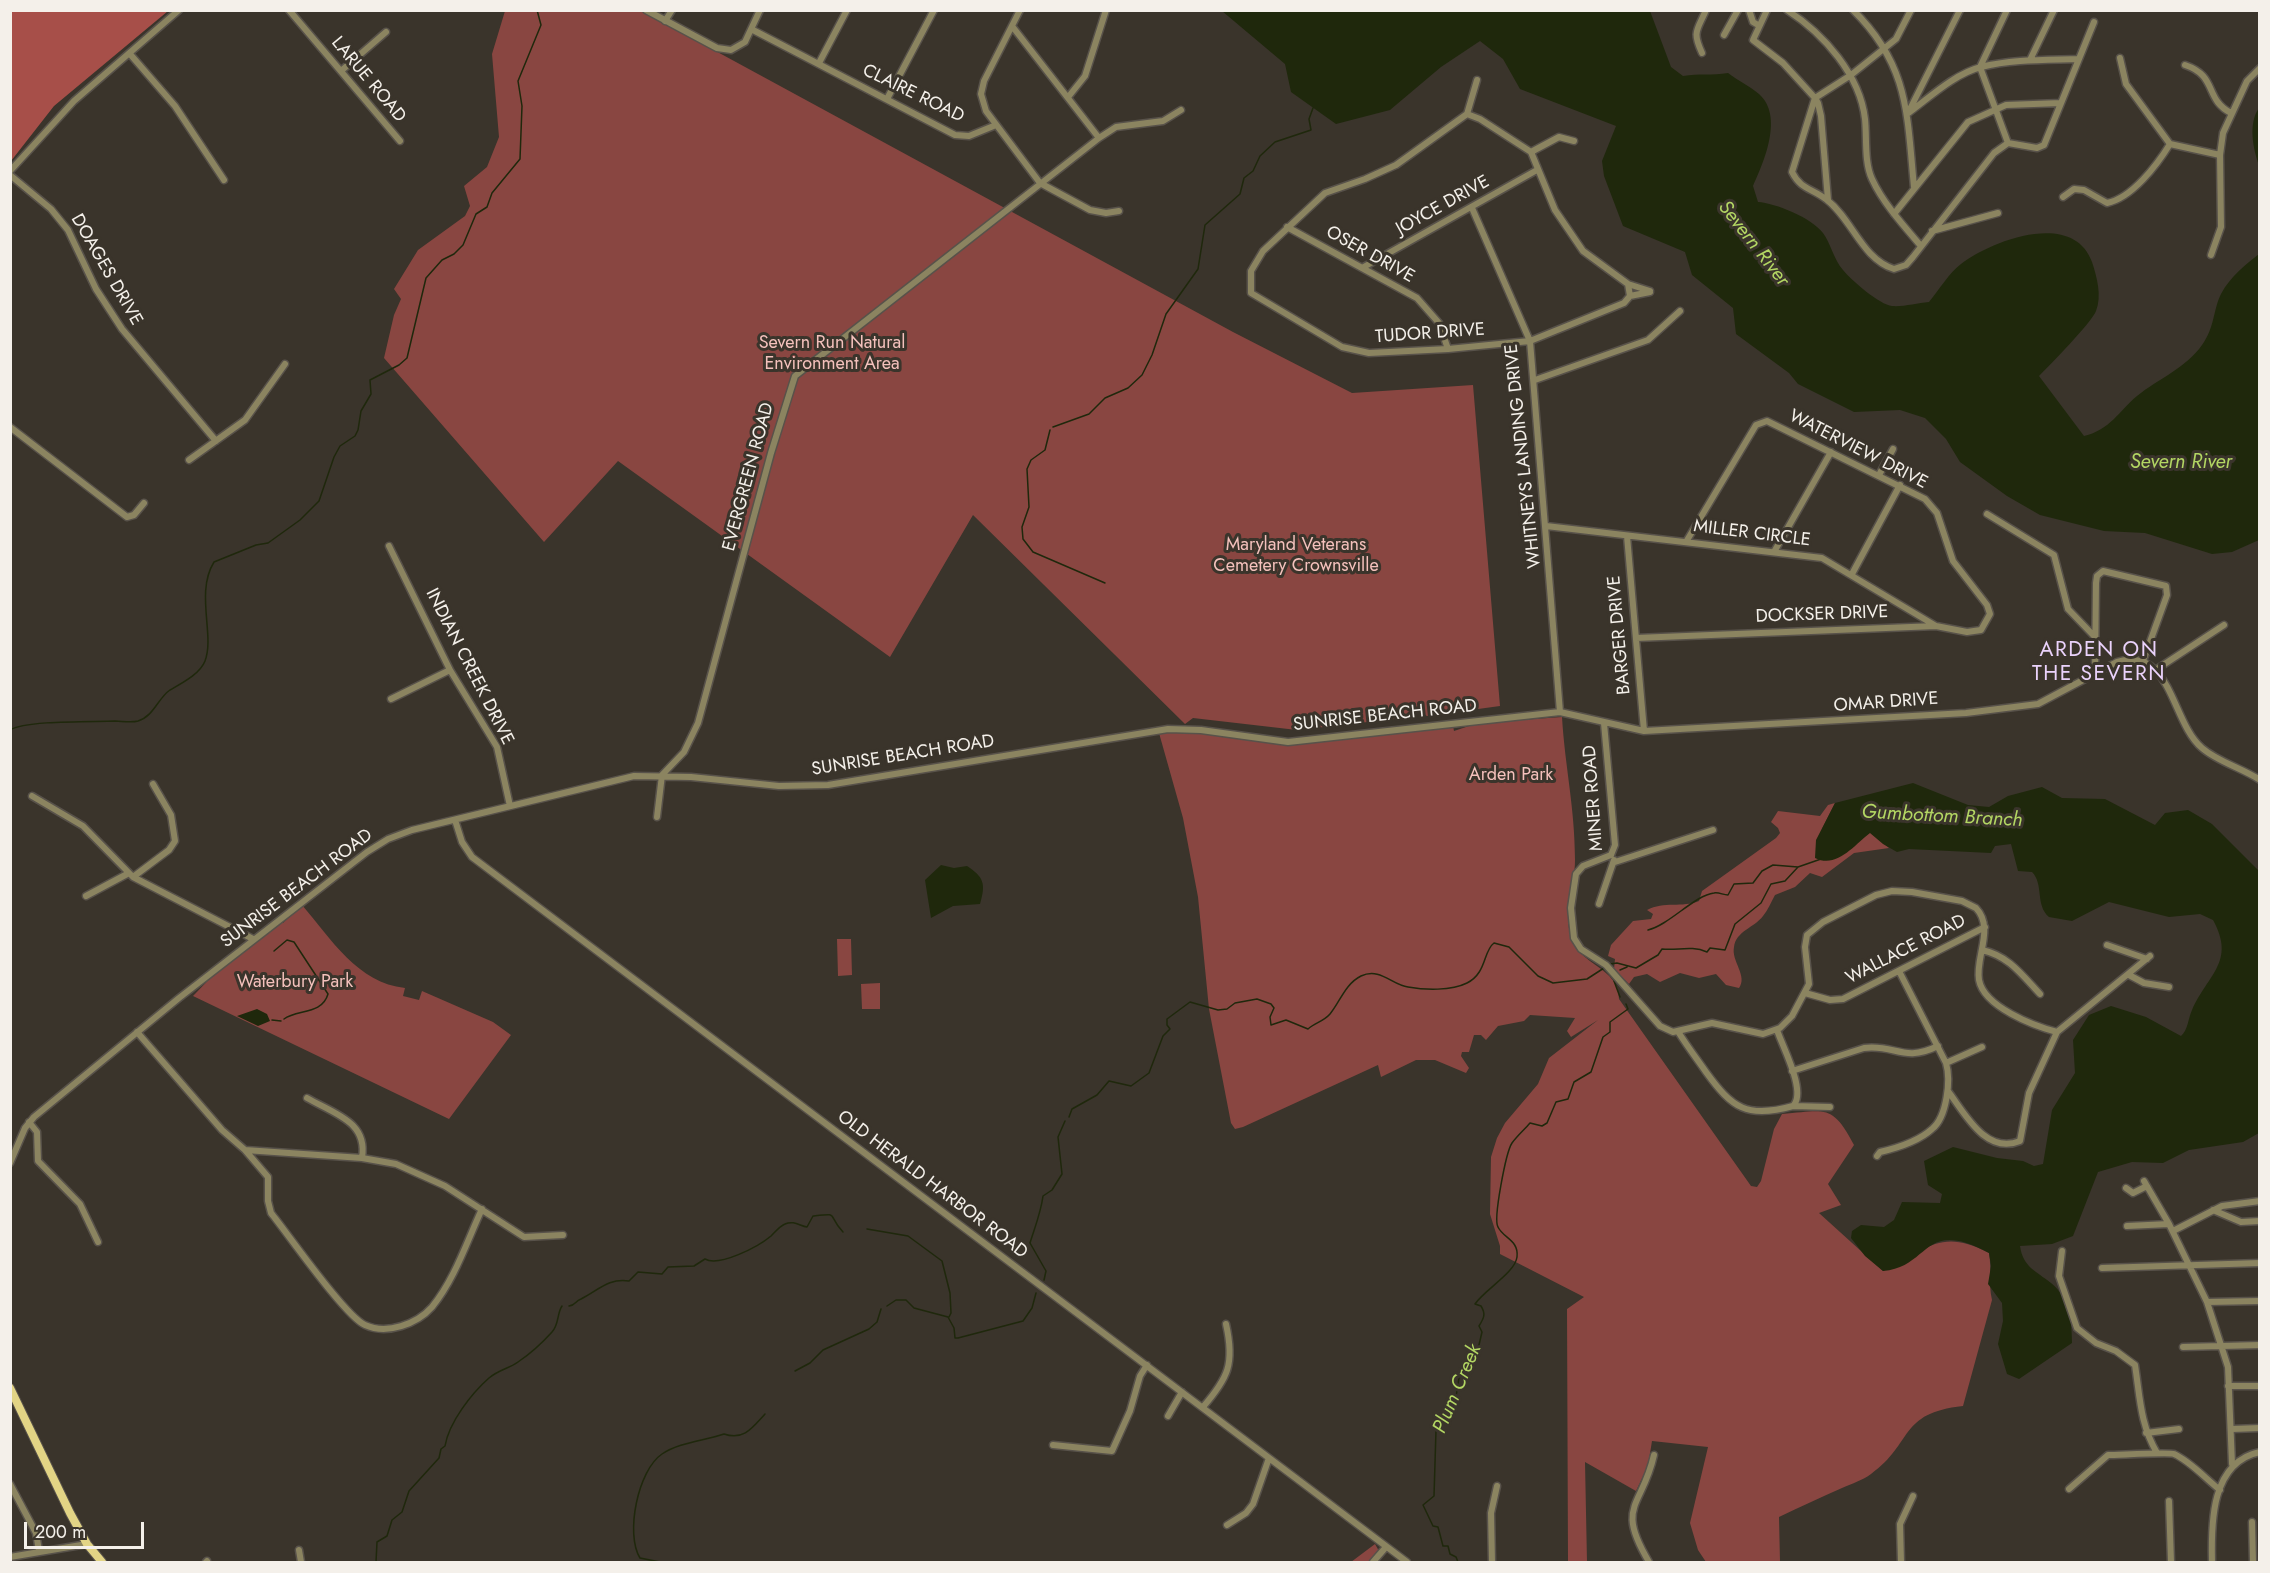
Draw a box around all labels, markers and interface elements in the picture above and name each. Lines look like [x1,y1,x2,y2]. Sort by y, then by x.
street label: LARUE ROAD [326,33,410,127]
street label: CLAIRE ROAD [859,60,967,128]
street label: JOYCE DRIVE [1393,172,1493,240]
water label: Severn River [1712,196,1794,292]
street label: DOAGES DRIVE [65,211,147,329]
street label: OSER DRIVE [1322,222,1418,288]
street label: TUDOR DRIVE [1374,319,1486,349]
park label: Severn Run Natural Environment Area [759,333,905,376]
street label: WHITNEYS LANDING DRIVE [1501,343,1547,569]
street label: EVERGREEN ROAD [719,400,779,554]
street label: WATERVIEW DRIVE [1785,406,1931,494]
water label: Severn River [2130,451,2232,475]
street label: MILLER CIRCLE [1692,516,1812,552]
park label: Maryland Veterans Cemetery Crownsville [1213,535,1379,578]
street label: BARGER DRIVE [1604,574,1636,696]
street label: INDIAN CREEK DRIVE [420,585,518,749]
street label: DOCKSER DRIVE [1755,602,1889,628]
district label: ARDEN ON THE SEVERN [2032,638,2166,688]
street label: OMAR DRIVE [1833,689,1939,717]
street label: SUNRISE BEACH ROAD [1292,696,1478,736]
street label: SUNRISE BEACH ROAD [810,731,996,781]
street label: MINER ROAD [1580,744,1608,852]
park label: Arden Park [1469,765,1553,787]
water label: Gumbottom Branch [1861,801,2023,833]
street label: SUNRISE BEACH ROAD [217,825,377,953]
street label: WALLACE ROAD [1843,911,1969,989]
park label: Waterbury Park [237,972,353,994]
street label: OLD HERALD HARBOR ROAD [833,1106,1031,1264]
water label: Plum Creek [1428,1341,1488,1437]
scale bar [27,1510,147,1548]
text: 200 m [35,1519,86,1545]

